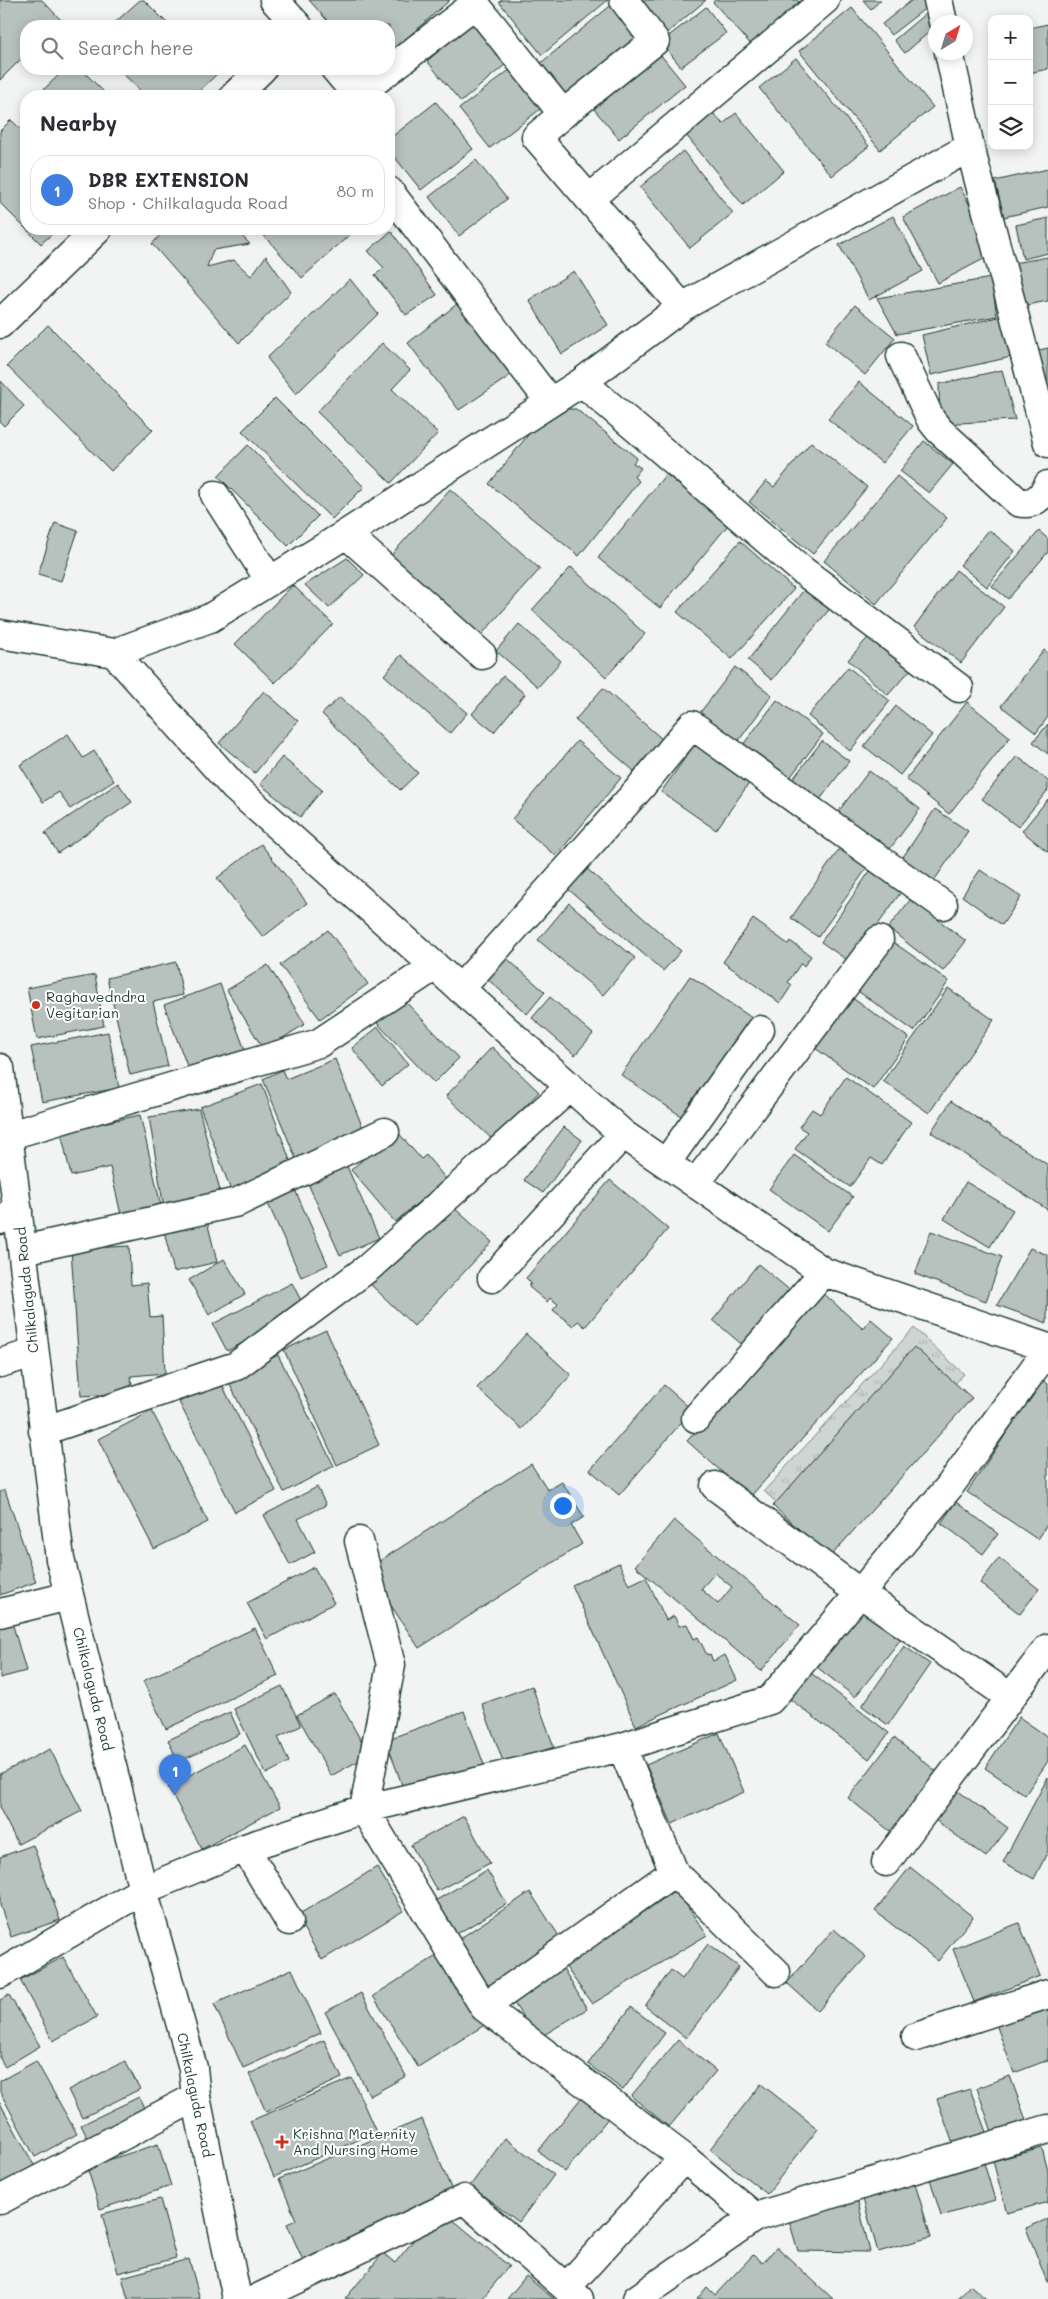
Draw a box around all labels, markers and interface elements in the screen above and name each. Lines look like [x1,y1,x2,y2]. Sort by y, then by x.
north arrow [928,15,973,60]
map controls [988,15,1033,150]
button: + [988,15,1033,60]
search box [20,20,395,75]
icon: search [38,34,66,62]
text: Search here [78,35,194,60]
button: − [988,60,1033,105]
button: layers [988,105,1033,150]
text: Nearby [40,109,117,136]
text: DBR EXTENSION [88,167,249,192]
text: 1 [53,180,61,201]
text: 80 m [337,180,374,201]
text: Shop · Chilkalaguda Road [88,192,288,213]
place label: Raghavedndra Vegitarian [46,987,146,1022]
marker: Raghavedndra Vegitarian [30,999,42,1011]
street label: Chilkalaguda Road [10,1226,43,1354]
your location [550,1493,576,1519]
street label: Chilkalaguda Road [69,1625,118,1753]
pin: 1 [159,1754,191,1795]
street label: Chilkalaguda Road [173,2031,218,2159]
place label: Krishna Maternity And Nursing Home [293,2124,418,2159]
marker: Krishna Maternity And Nursing Home [275,2135,289,2149]

